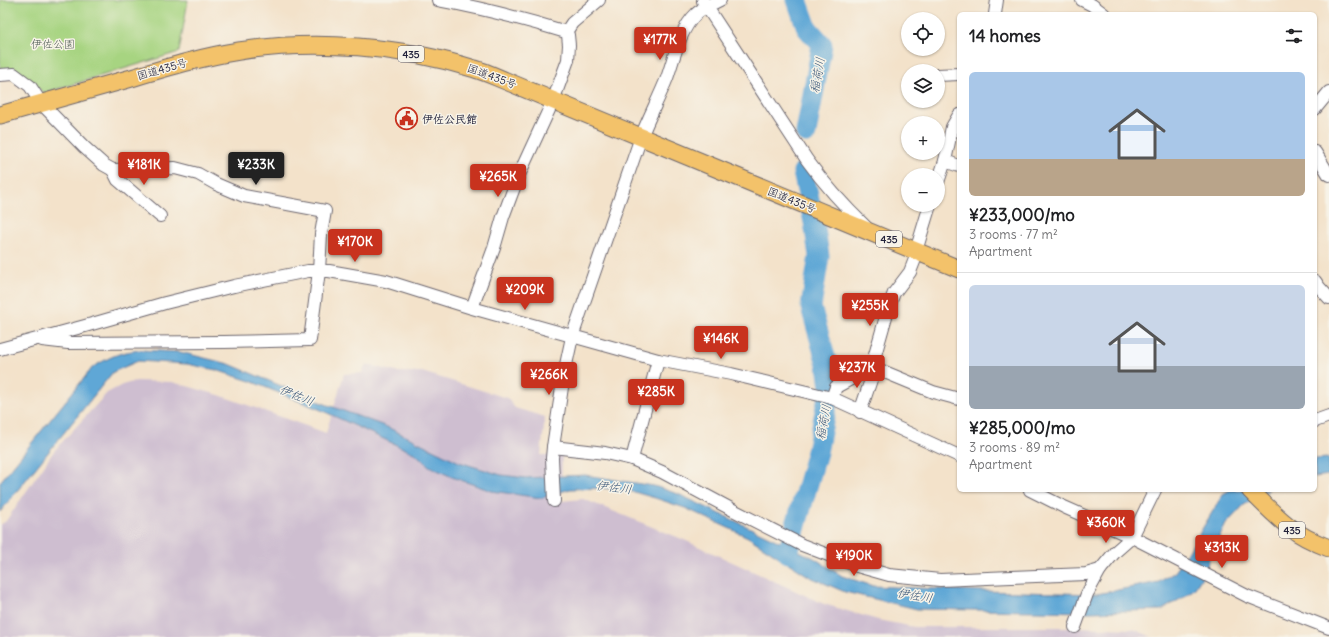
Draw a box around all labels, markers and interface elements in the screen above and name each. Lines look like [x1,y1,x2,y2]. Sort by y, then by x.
map controls [901,12,945,212]
button: locate [901,12,945,56]
text: 14 homes [969,25,1041,47]
icon: filters [1283,25,1305,47]
pin: ¥177K [632,27,688,61]
text: ¥177K [643,31,677,48]
park label: 伊佐公園 [31,37,75,51]
road number: 435 [398,46,424,62]
street label: 国道435号 [135,55,189,83]
water label: 稲荷川 [806,56,828,94]
street label: 国道435号 [465,61,519,91]
button: layers [901,64,945,108]
icon: home [1101,98,1173,170]
public building icon: 伊佐公民館 [394,106,420,132]
place label: 伊佐公民館 [422,112,477,126]
button: + [901,116,945,160]
pin: ¥181K [116,152,172,186]
pin: ¥233K [228,152,284,186]
text: ¥181K [127,156,161,173]
text: ¥233K [237,156,275,173]
pin: ¥265K [470,164,526,198]
text: ¥265K [479,168,517,185]
button: − [901,168,945,212]
street label: 国道435号 [765,184,819,216]
text: ¥233,000/mo [969,204,1075,226]
text: 3 rooms · 77 m² [969,226,1058,243]
pin: ¥170K [327,229,383,263]
road number: 435 [876,231,902,247]
text: ¥170K [337,233,373,250]
text: Apartment [969,243,1032,260]
pin: ¥209K [497,277,553,311]
text: ¥209K [506,281,544,298]
pin: ¥255K [842,293,898,327]
text: ¥255K [851,297,889,314]
icon: home [1101,311,1173,383]
pin: ¥146K [693,326,749,360]
text: ¥146K [703,330,739,347]
pin: ¥237K [829,355,885,389]
text: ¥237K [839,359,875,376]
pin: ¥266K [521,362,577,396]
text: ¥266K [530,366,568,383]
pin: ¥285K [628,379,684,413]
water label: 伊佐川 [277,381,317,409]
text: ¥285K [637,383,675,400]
water label: 稲荷川 [812,403,834,441]
text: ¥285,000/mo [969,417,1075,439]
text: 3 rooms · 89 m² [969,439,1060,456]
text: Apartment [969,456,1032,473]
water label: 伊佐川 [595,477,633,497]
pin: ¥360K [1078,510,1134,544]
text: ¥360K [1086,514,1126,531]
road number: 435 [1279,522,1305,538]
pin: ¥313K [1194,535,1250,569]
text: ¥313K [1204,539,1240,556]
pin: ¥190K [826,543,882,577]
text: ¥190K [836,547,872,564]
water label: 伊佐川 [896,585,934,605]

